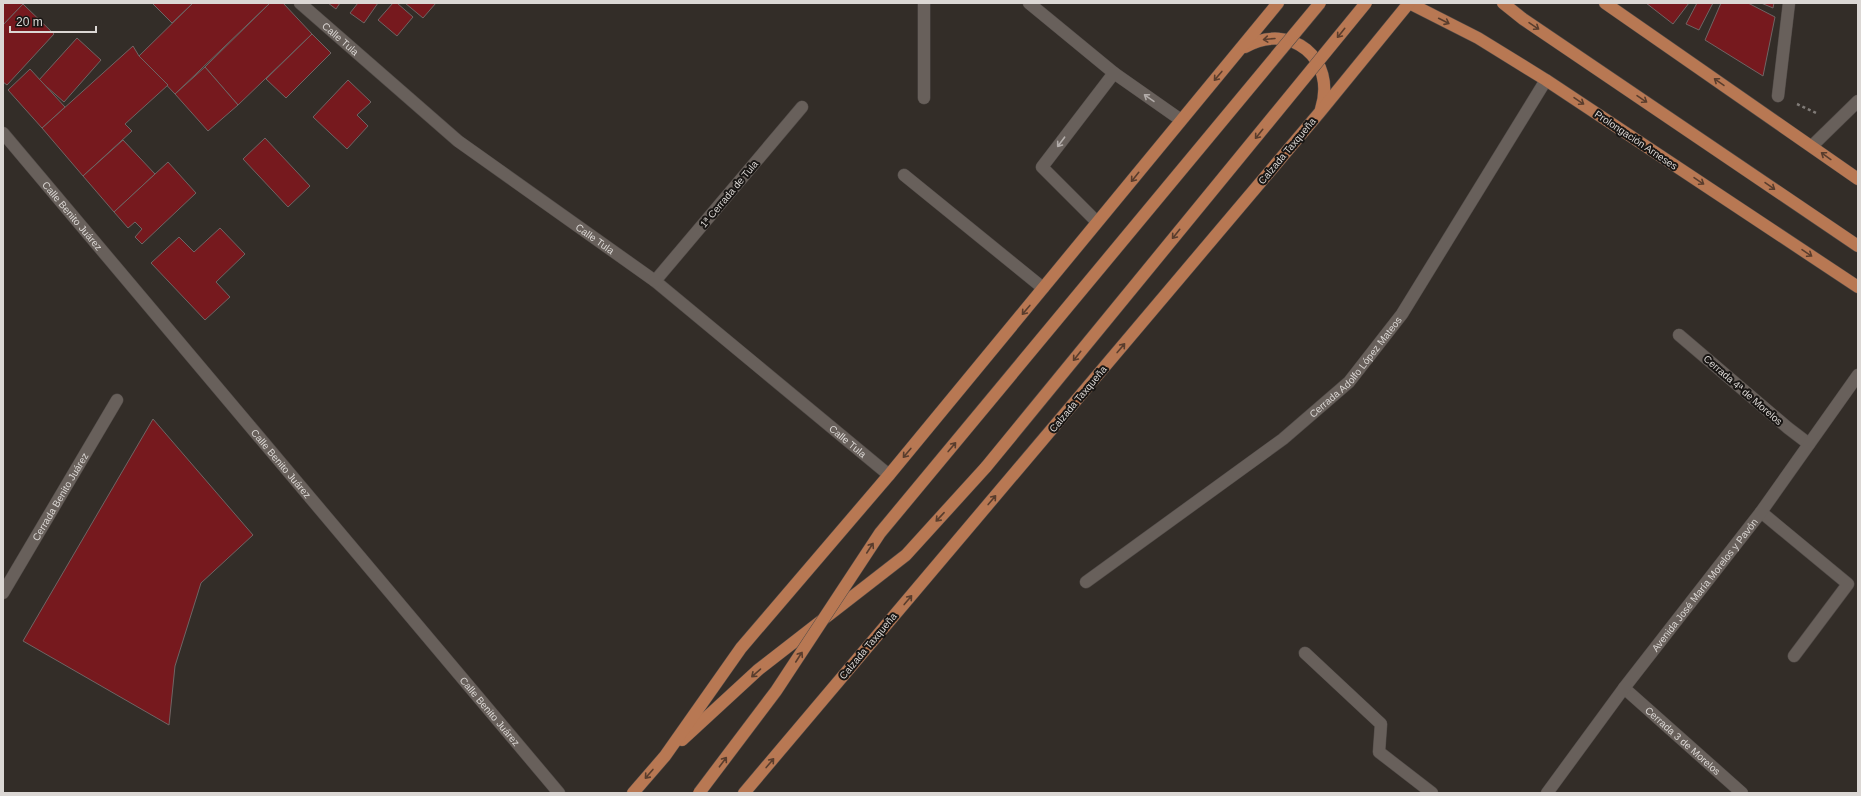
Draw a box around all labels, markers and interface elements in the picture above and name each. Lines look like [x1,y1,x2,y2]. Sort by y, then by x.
scale bar [10,8,96,34]
text: 20 m [16,15,43,29]
one-way arrow [1438,18,1450,25]
street label: Calle Tula [320,20,361,58]
one-way arrow [1528,22,1539,30]
one-way arrow [1337,28,1346,39]
one-way arrow [1263,35,1276,42]
one-way arrow [1213,71,1222,82]
one-way arrow [1714,78,1725,86]
one-way arrow [1144,94,1155,102]
one-way arrow [1636,95,1647,103]
one-way arrow [1573,97,1584,105]
street label: Prolongación Arneses [1593,108,1679,172]
street label: Calzada Taxqueña [1256,115,1318,186]
one-way arrow [1255,128,1263,139]
one-way arrow [1057,136,1066,147]
one-way arrow [1821,152,1832,160]
street label: 1ª Cerrada de Tula [698,158,760,230]
one-way arrow [1130,171,1139,182]
one-way arrow [1693,177,1704,185]
street label: Calle Benito Juárez [40,179,105,252]
one-way arrow [1765,182,1776,190]
street label: Calle Tula [574,221,617,256]
one-way arrow [1172,229,1181,239]
one-way arrow [1801,249,1812,257]
one-way arrow [1021,304,1030,315]
street label: Cerrada Adolfo López Mateos [1307,314,1403,419]
one-way arrow [1116,342,1125,353]
one-way arrow [1072,351,1081,362]
street label: Cerrada 4ª de Morelos [1701,353,1785,427]
street label: Calzada Taxqueña [1047,363,1109,434]
street label: Calle Tula [827,422,869,460]
street label: Calle Benito Juárez [249,427,313,500]
one-way arrow [947,441,956,452]
one-way arrow [903,448,912,458]
street label: Cerrada Benito Juárez [30,451,90,542]
one-way arrow [987,495,996,506]
one-way arrow [936,512,945,522]
street label: Avenida José María Morelos y Pavón [1649,516,1760,653]
one-way arrow [866,543,874,554]
one-way arrow [903,594,912,605]
street label: Calzada Taxqueña [837,610,899,681]
one-way arrow [795,651,803,662]
one-way arrow [751,668,761,677]
street label: Calle Benito Juárez [458,674,522,748]
street label: Cerrada 3 de Morelos [1643,704,1723,777]
one-way arrow [719,756,727,767]
one-way arrow [765,758,774,769]
one-way arrow [645,769,654,780]

